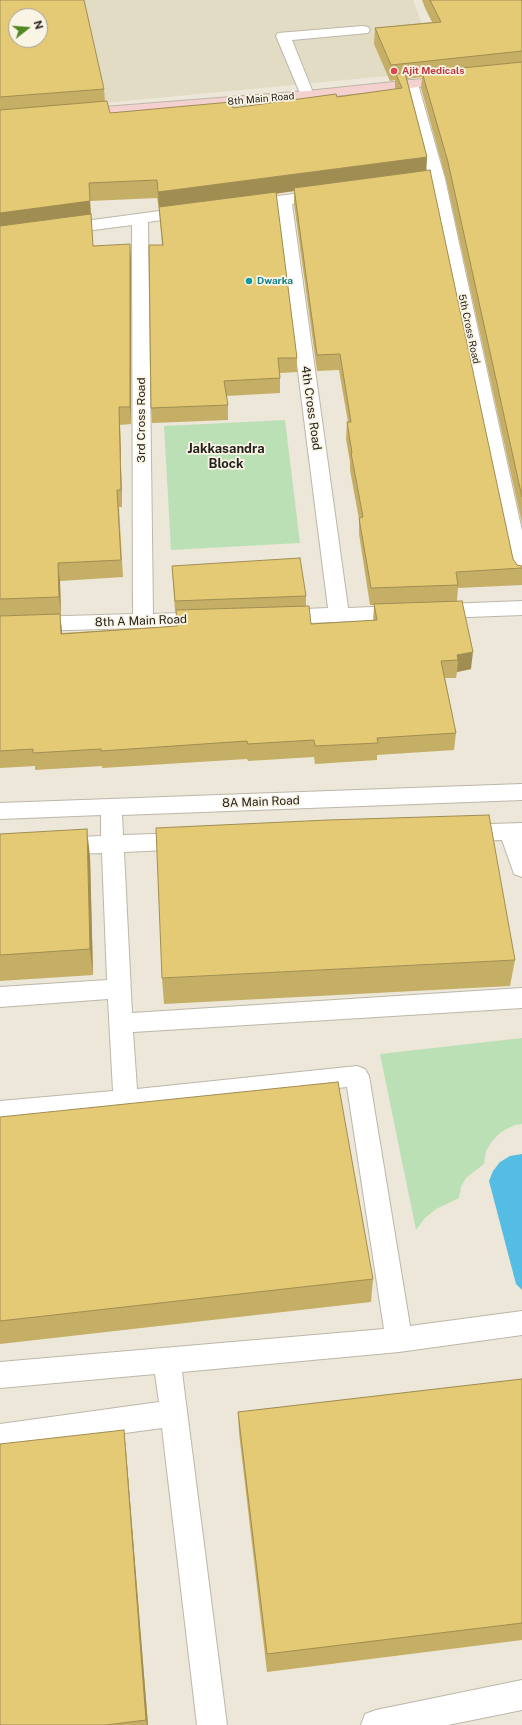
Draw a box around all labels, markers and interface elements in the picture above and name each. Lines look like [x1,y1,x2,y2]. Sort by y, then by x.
north arrow [8,8,48,48]
text: N [32,19,46,31]
place label: Ajit Medicals [402,65,464,77]
marker: Ajit Medicals [389,66,399,76]
street label: 8th Main Road [227,90,295,108]
place label: Dwarka [257,275,293,287]
marker: Dwarka [244,276,254,286]
street label: 5th Cross Road [456,293,482,365]
street label: 4th Cross Road [298,365,324,451]
street label: 3rd Cross Road [134,377,148,463]
district label: Jakkasandra Block [187,441,265,472]
street label: 8th A Main Road [95,612,187,630]
street label: 8A Main Road [222,793,300,811]

